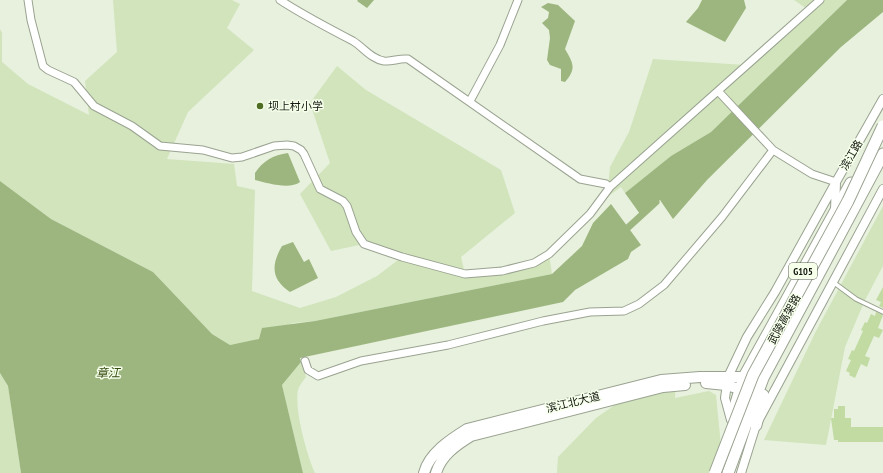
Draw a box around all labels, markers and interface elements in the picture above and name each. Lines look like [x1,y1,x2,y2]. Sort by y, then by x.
place label: 坝上村小学 [268,99,323,113]
marker: 坝上村小学 [255,101,265,111]
street label: 滨江路 [837,137,865,173]
road number: G105 [789,263,817,279]
street label: 武陵高架路 [765,292,803,346]
water label: 章江 [96,365,122,380]
street label: 滨江北大道 [545,389,601,415]

